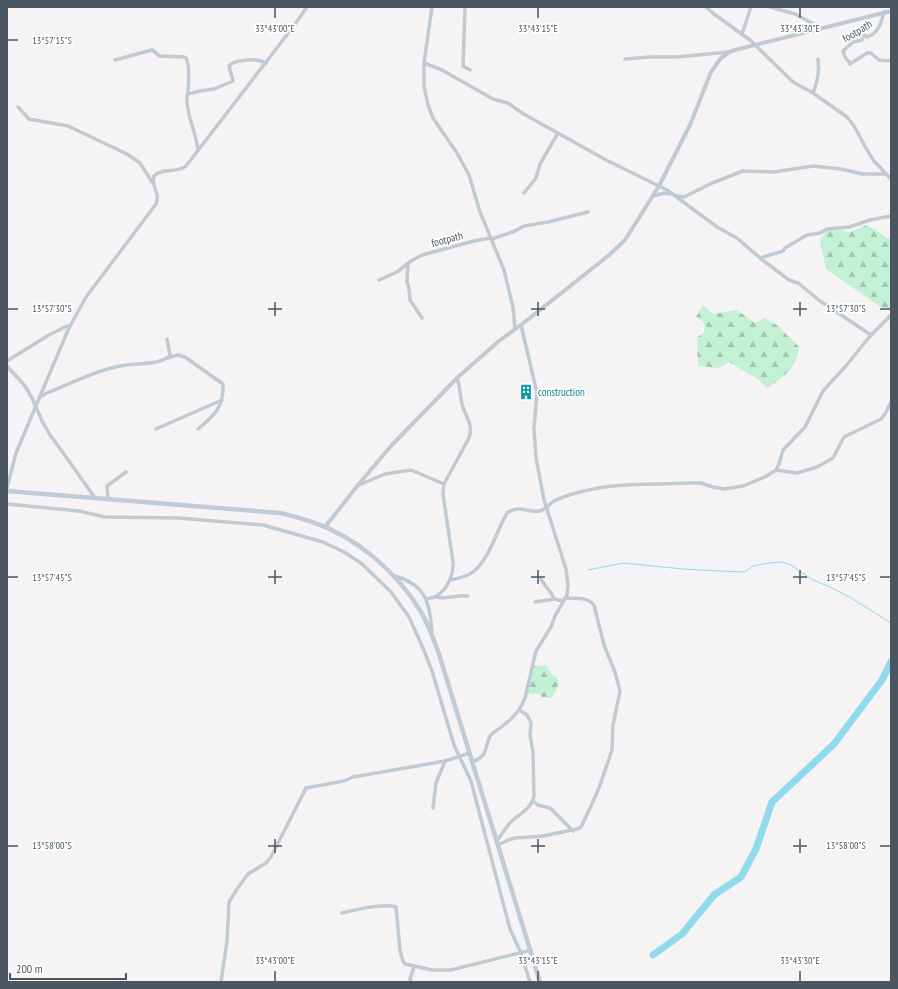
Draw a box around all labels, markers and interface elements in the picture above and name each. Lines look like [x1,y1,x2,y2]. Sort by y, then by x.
street label: footpath [840,17,875,45]
text: 33°43'00"E [255,22,295,35]
text: 33°43'15"E [518,22,558,35]
text: 33°43'30"E [780,22,820,35]
text: 13°57'15"S [32,34,72,47]
street label: footpath [430,228,465,250]
text: 13°57'30"S [32,302,72,315]
text: 13°57'30"S [826,302,866,315]
building icon: construction [517,383,535,401]
place label: construction [538,385,585,399]
text: 13°57'45"S [32,571,72,584]
text: 13°57'45"S [826,571,866,584]
text: 13°58'00"S [32,839,72,852]
text: 13°58'00"S [826,839,866,852]
text: 33°43'00"E [255,954,295,967]
text: 33°43'15"E [518,954,558,967]
text: 33°43'30"E [780,954,820,967]
scale bar [10,955,126,981]
text: 200 m [16,961,43,976]

